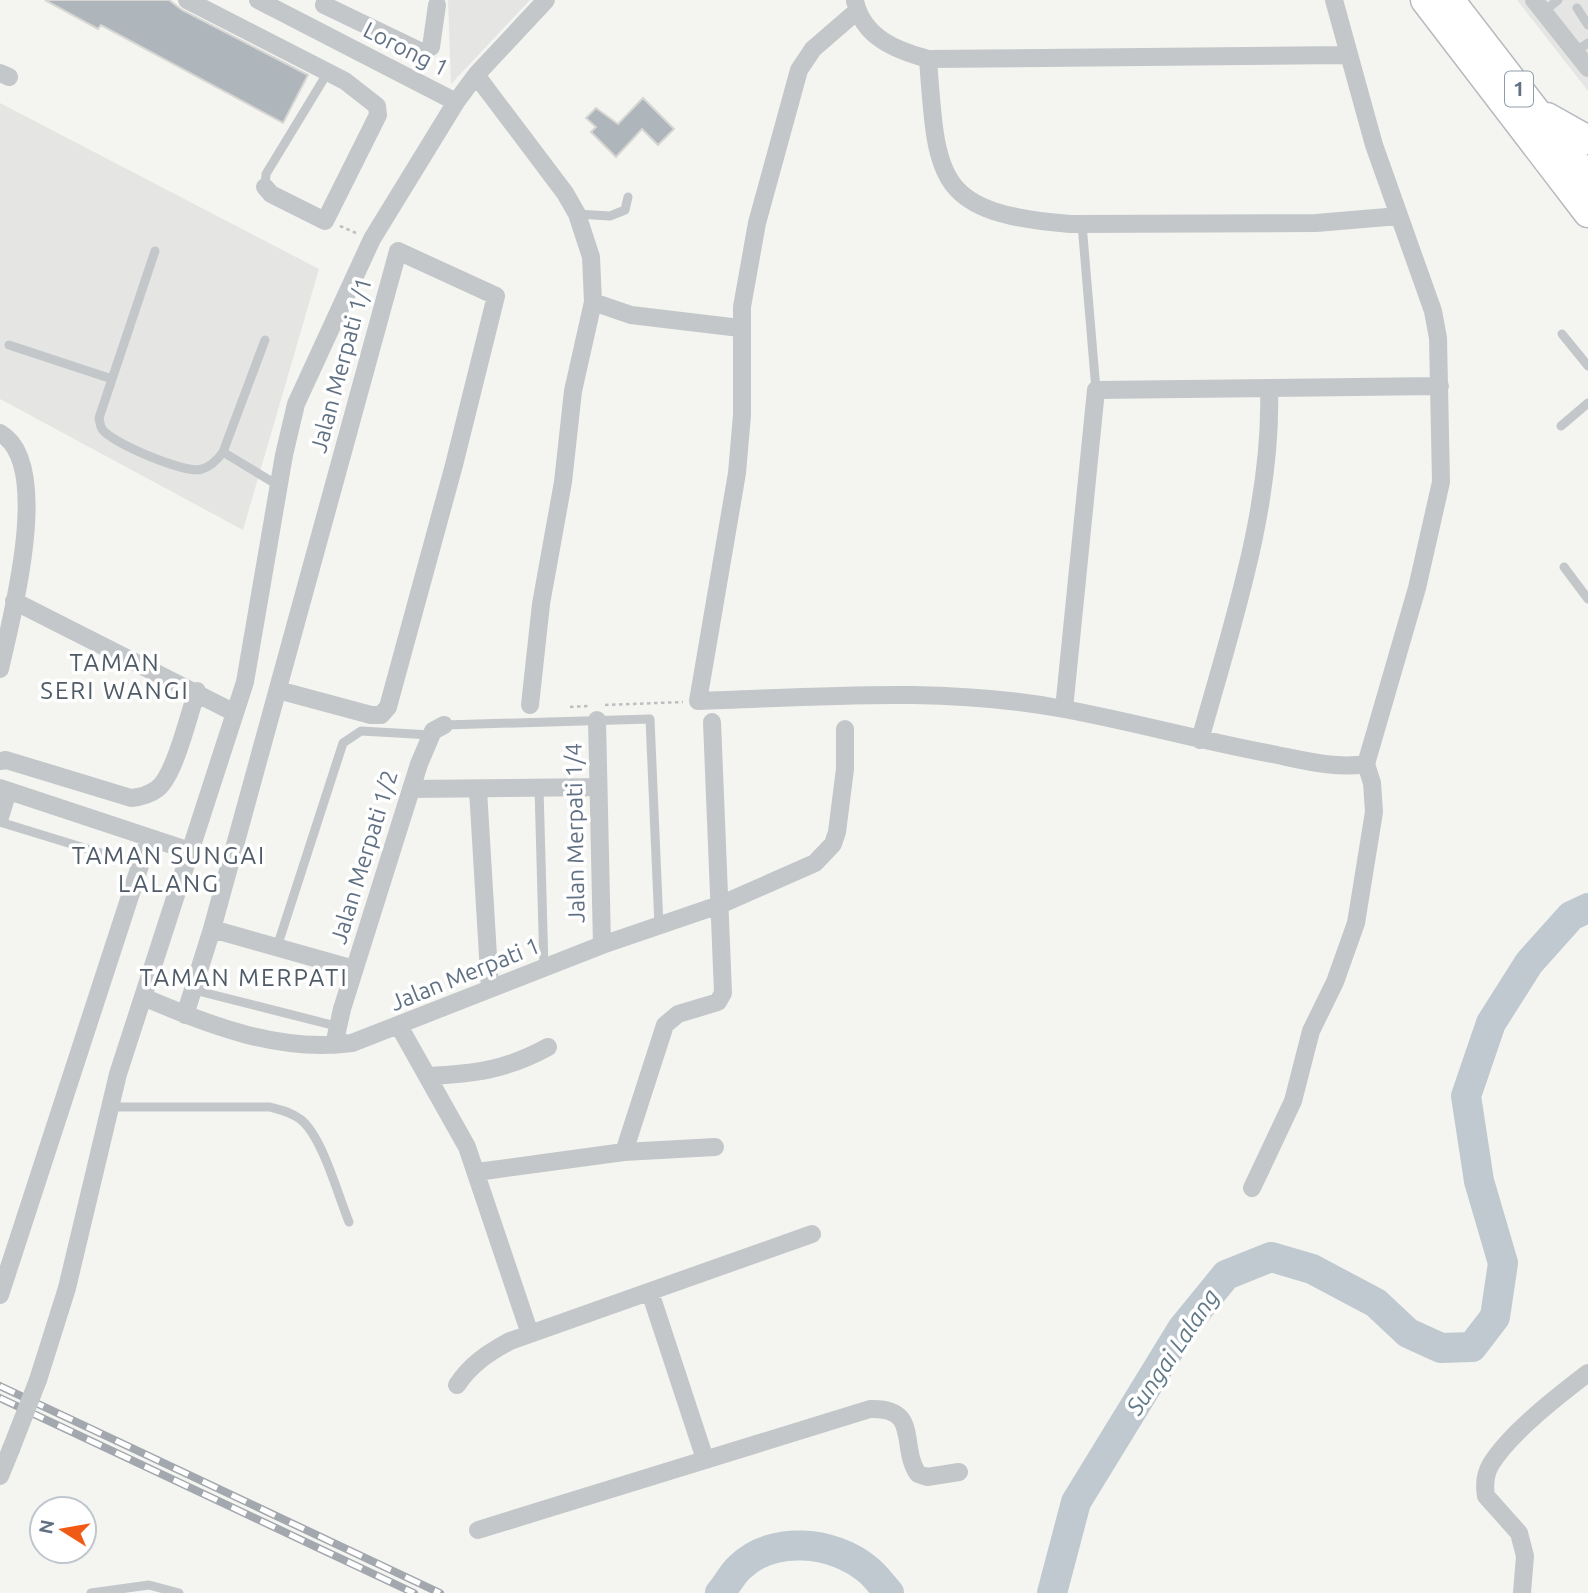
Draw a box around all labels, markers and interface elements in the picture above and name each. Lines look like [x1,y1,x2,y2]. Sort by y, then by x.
street label: Lorong 1 [360,17,453,81]
road number: 1 [1505,72,1533,106]
street label: Jalan Merpati 1/1 [305,274,376,455]
district label: TAMAN SERI WANGI [40,649,190,704]
street label: Jalan Merpati 1/4 [560,743,589,923]
street label: Jalan Merpati 1/2 [325,767,402,947]
district label: TAMAN SUNGAI LALANG [72,842,266,897]
street label: Jalan Merpati 1 [386,932,543,1015]
district label: TAMAN MERPATI [139,964,349,991]
water label: Sungai Lalang [1120,1284,1224,1420]
north arrow [28,1495,98,1565]
text: N [34,1518,58,1536]

